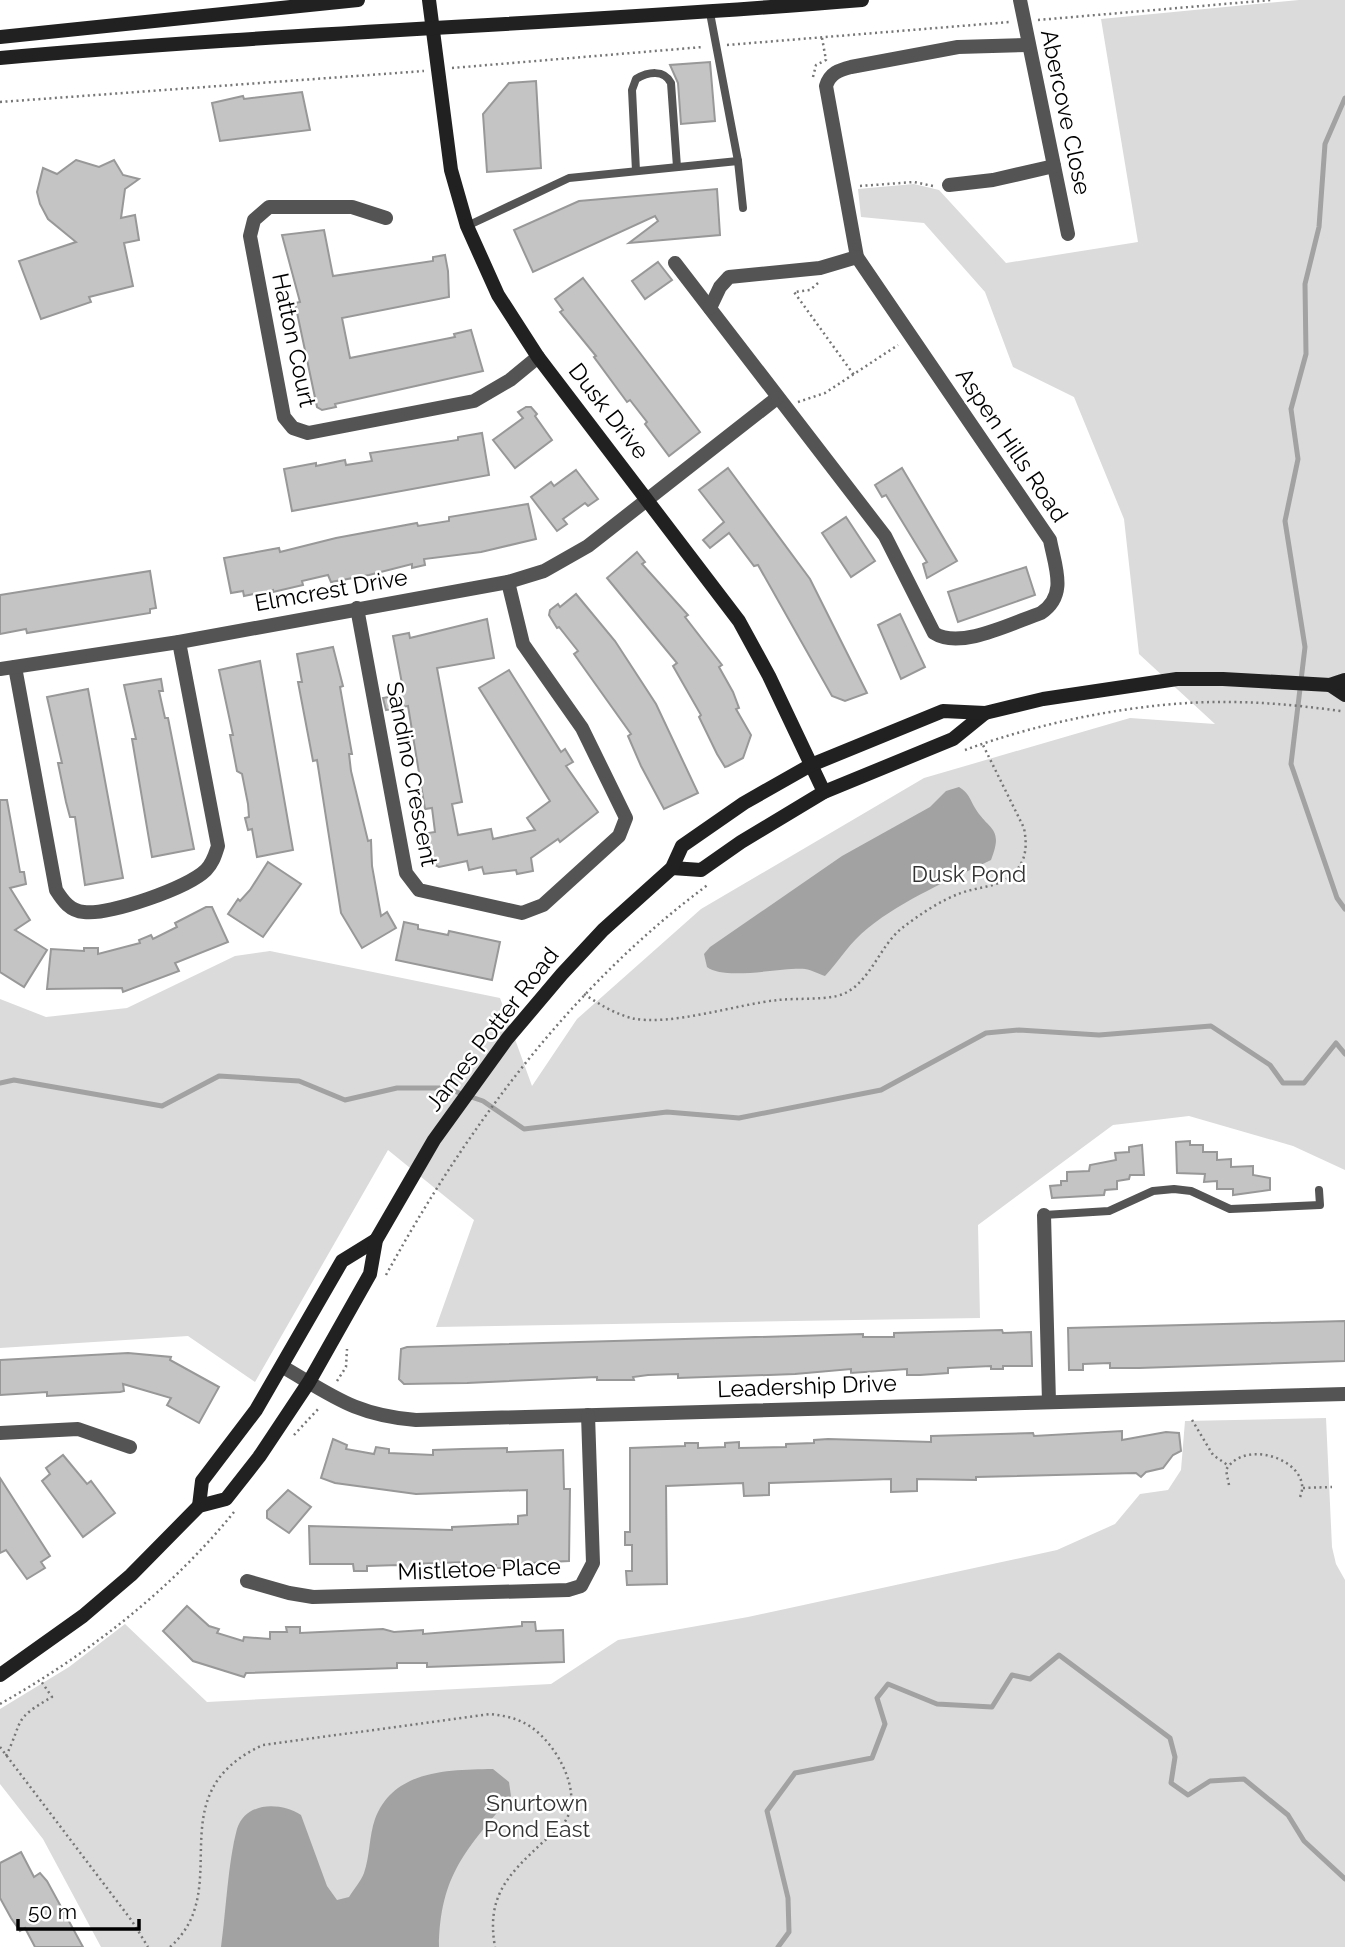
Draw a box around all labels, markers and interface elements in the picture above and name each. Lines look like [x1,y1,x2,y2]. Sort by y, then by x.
street label: Abercove Close [1036,27,1097,197]
street label: Hatton Court [267,270,322,410]
street label: Dusk Drive [564,357,655,464]
street label: Aspen Hills Road [951,363,1074,527]
street label: Elmcrest Drive [252,563,409,616]
street label: Sandino Crescent [381,679,444,869]
park label: Dusk Pond [912,860,1026,887]
street label: James Potter Road [419,942,564,1116]
street label: Leadership Drive [717,1369,897,1402]
street label: Mistletoe Place [397,1552,561,1585]
park label: Snurtown Pond East [484,1789,591,1842]
scale bar [18,1888,138,1932]
text: 50 m [28,1899,77,1924]

